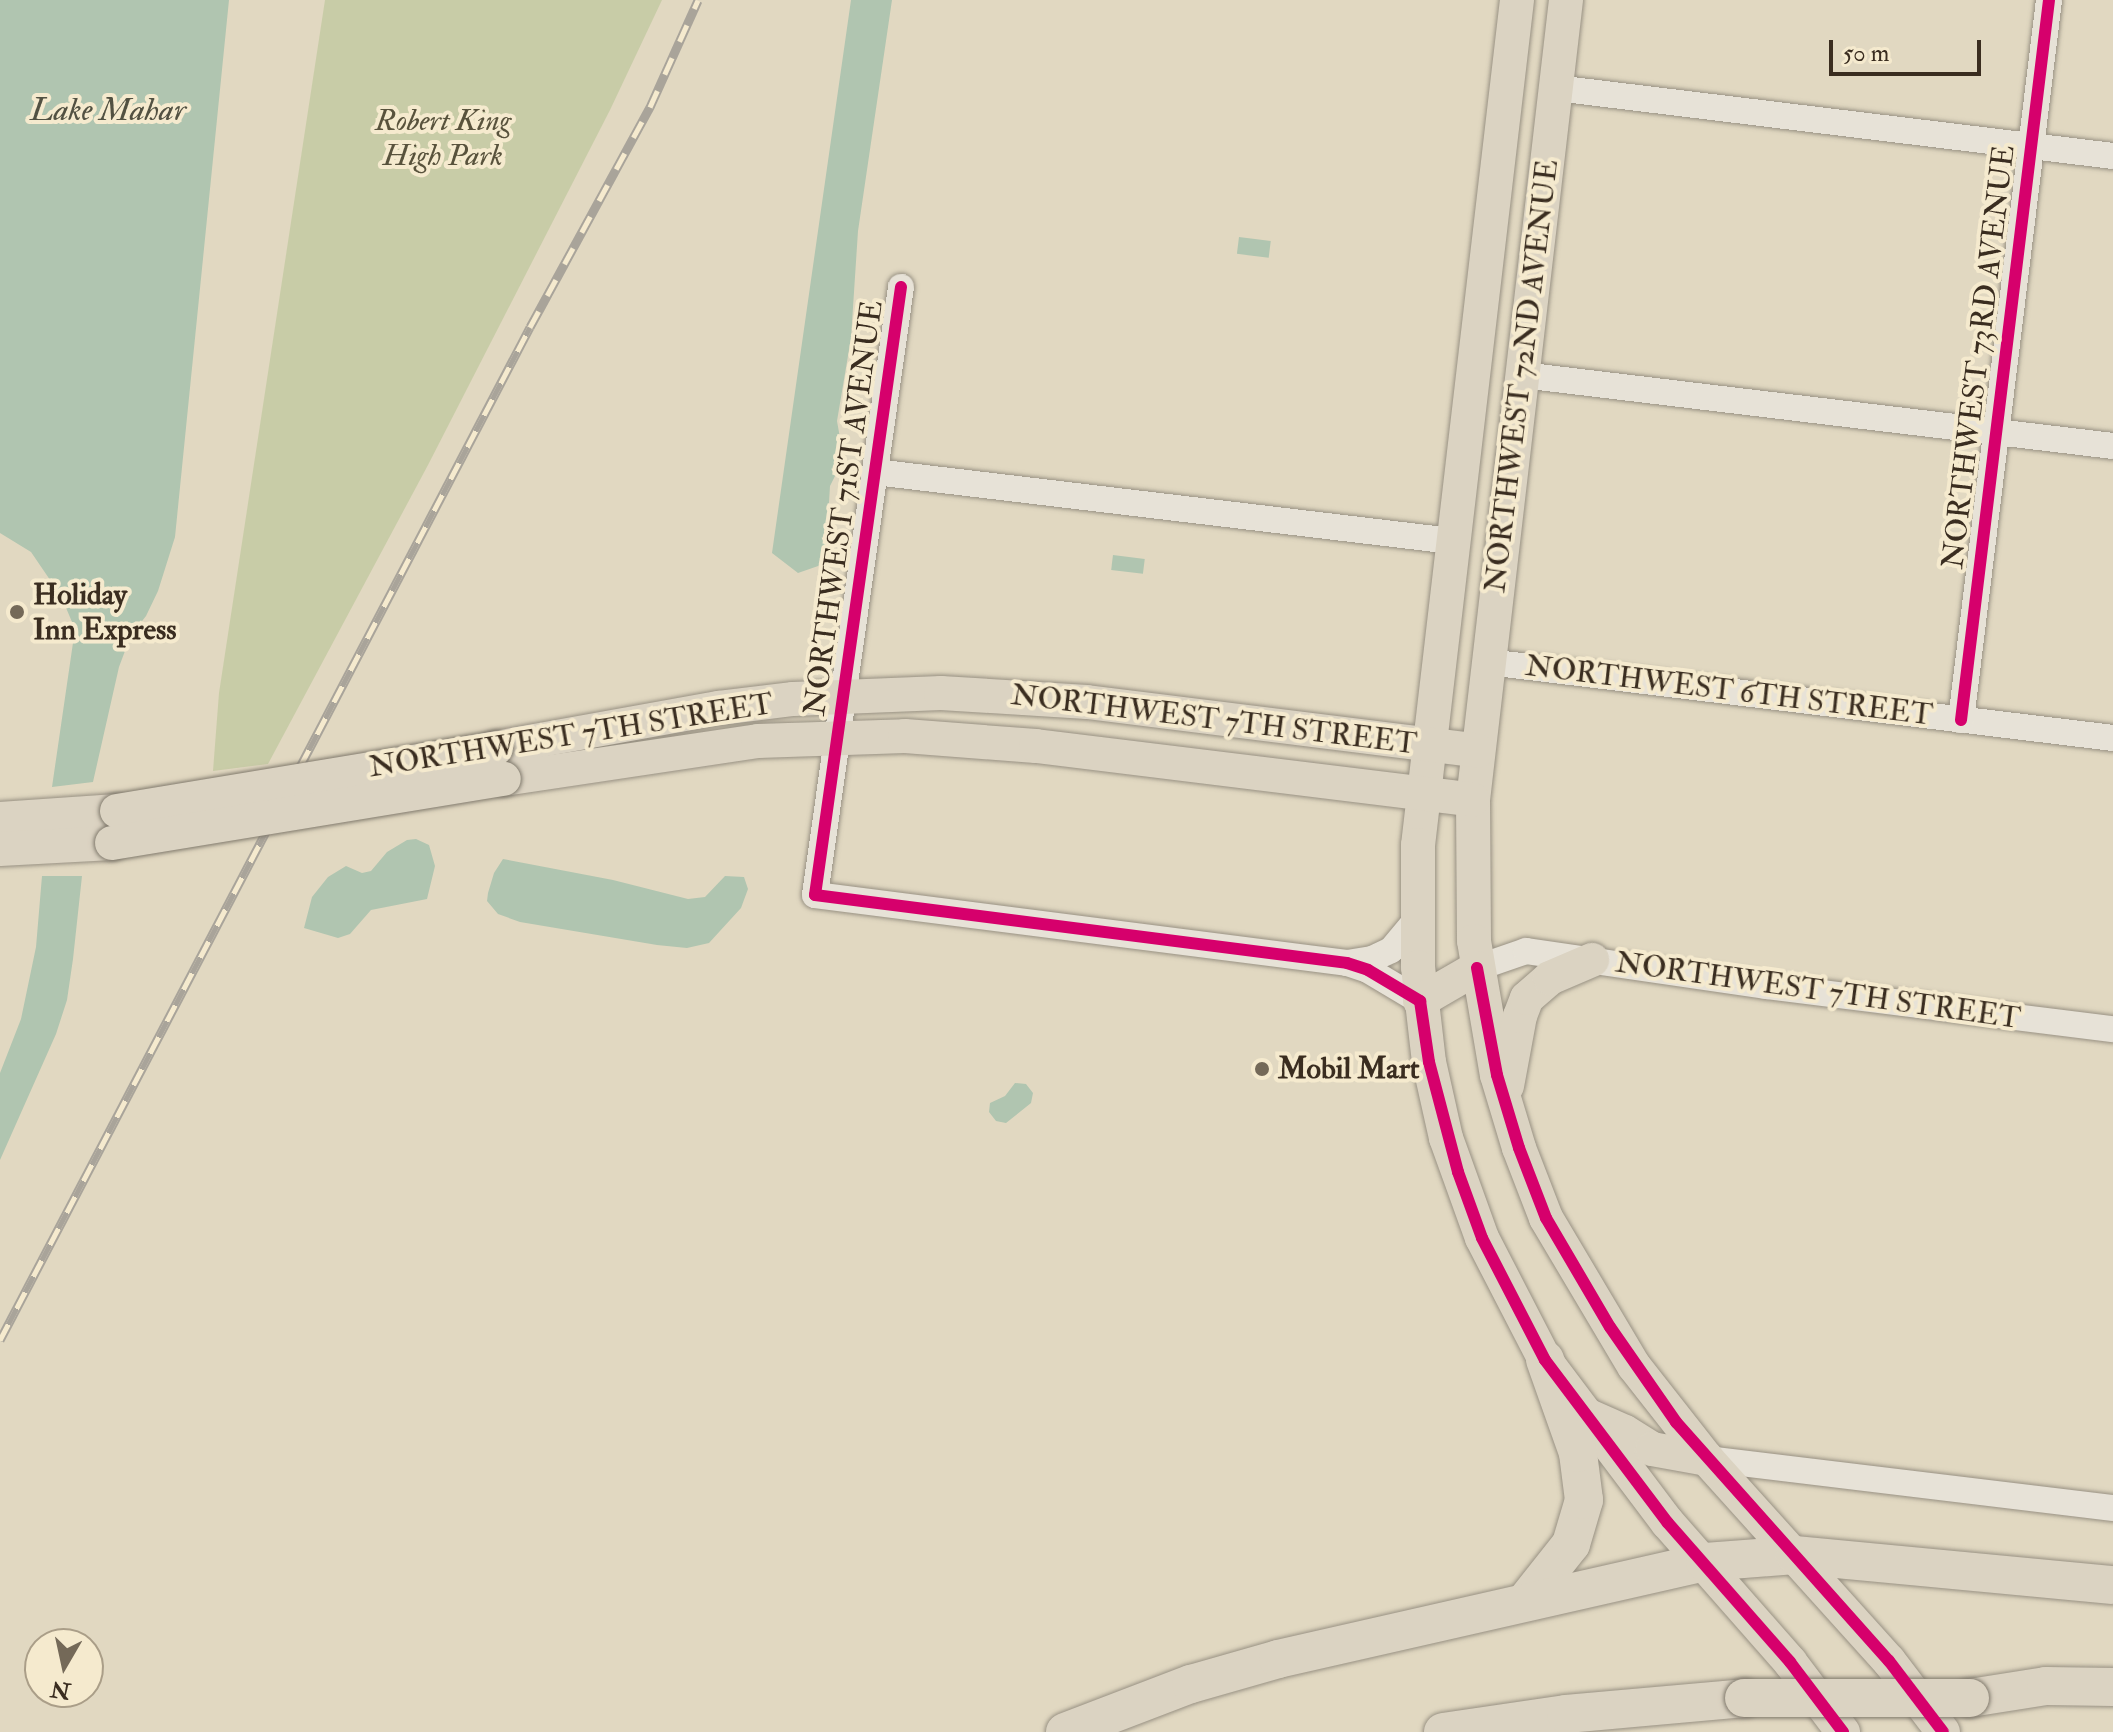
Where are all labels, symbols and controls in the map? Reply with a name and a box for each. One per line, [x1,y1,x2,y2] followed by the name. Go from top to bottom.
[1833,24,1985,74] scale bar
[1843,38,1889,69] text: 50 m
[30,91,186,129] water label: Lake Mahar
[375,103,511,174] park label: Robert King High Park
[1935,143,2023,571] street label: NORTHWEST 73RD AVENUE
[1478,157,1566,595] street label: NORTHWEST 72ND AVENUE
[797,298,891,718] street label: NORTHWEST 71ST AVENUE
[33,577,177,648] place label: Holiday Inn Express
[8,603,26,621] marker: Holiday Inn Express
[1523,648,1935,734] street label: NORTHWEST 6TH STREET
[1009,677,1419,763] street label: NORTHWEST 7TH STREET
[366,686,776,786] street label: NORTHWEST 7TH STREET
[1613,945,2023,1037] street label: NORTHWEST 7TH STREET
[1278,1051,1420,1087] place label: Mobil Mart
[1253,1060,1271,1078] marker: Mobil Mart
[24,1628,104,1708] north arrow
[49,1674,72,1705] text: N

